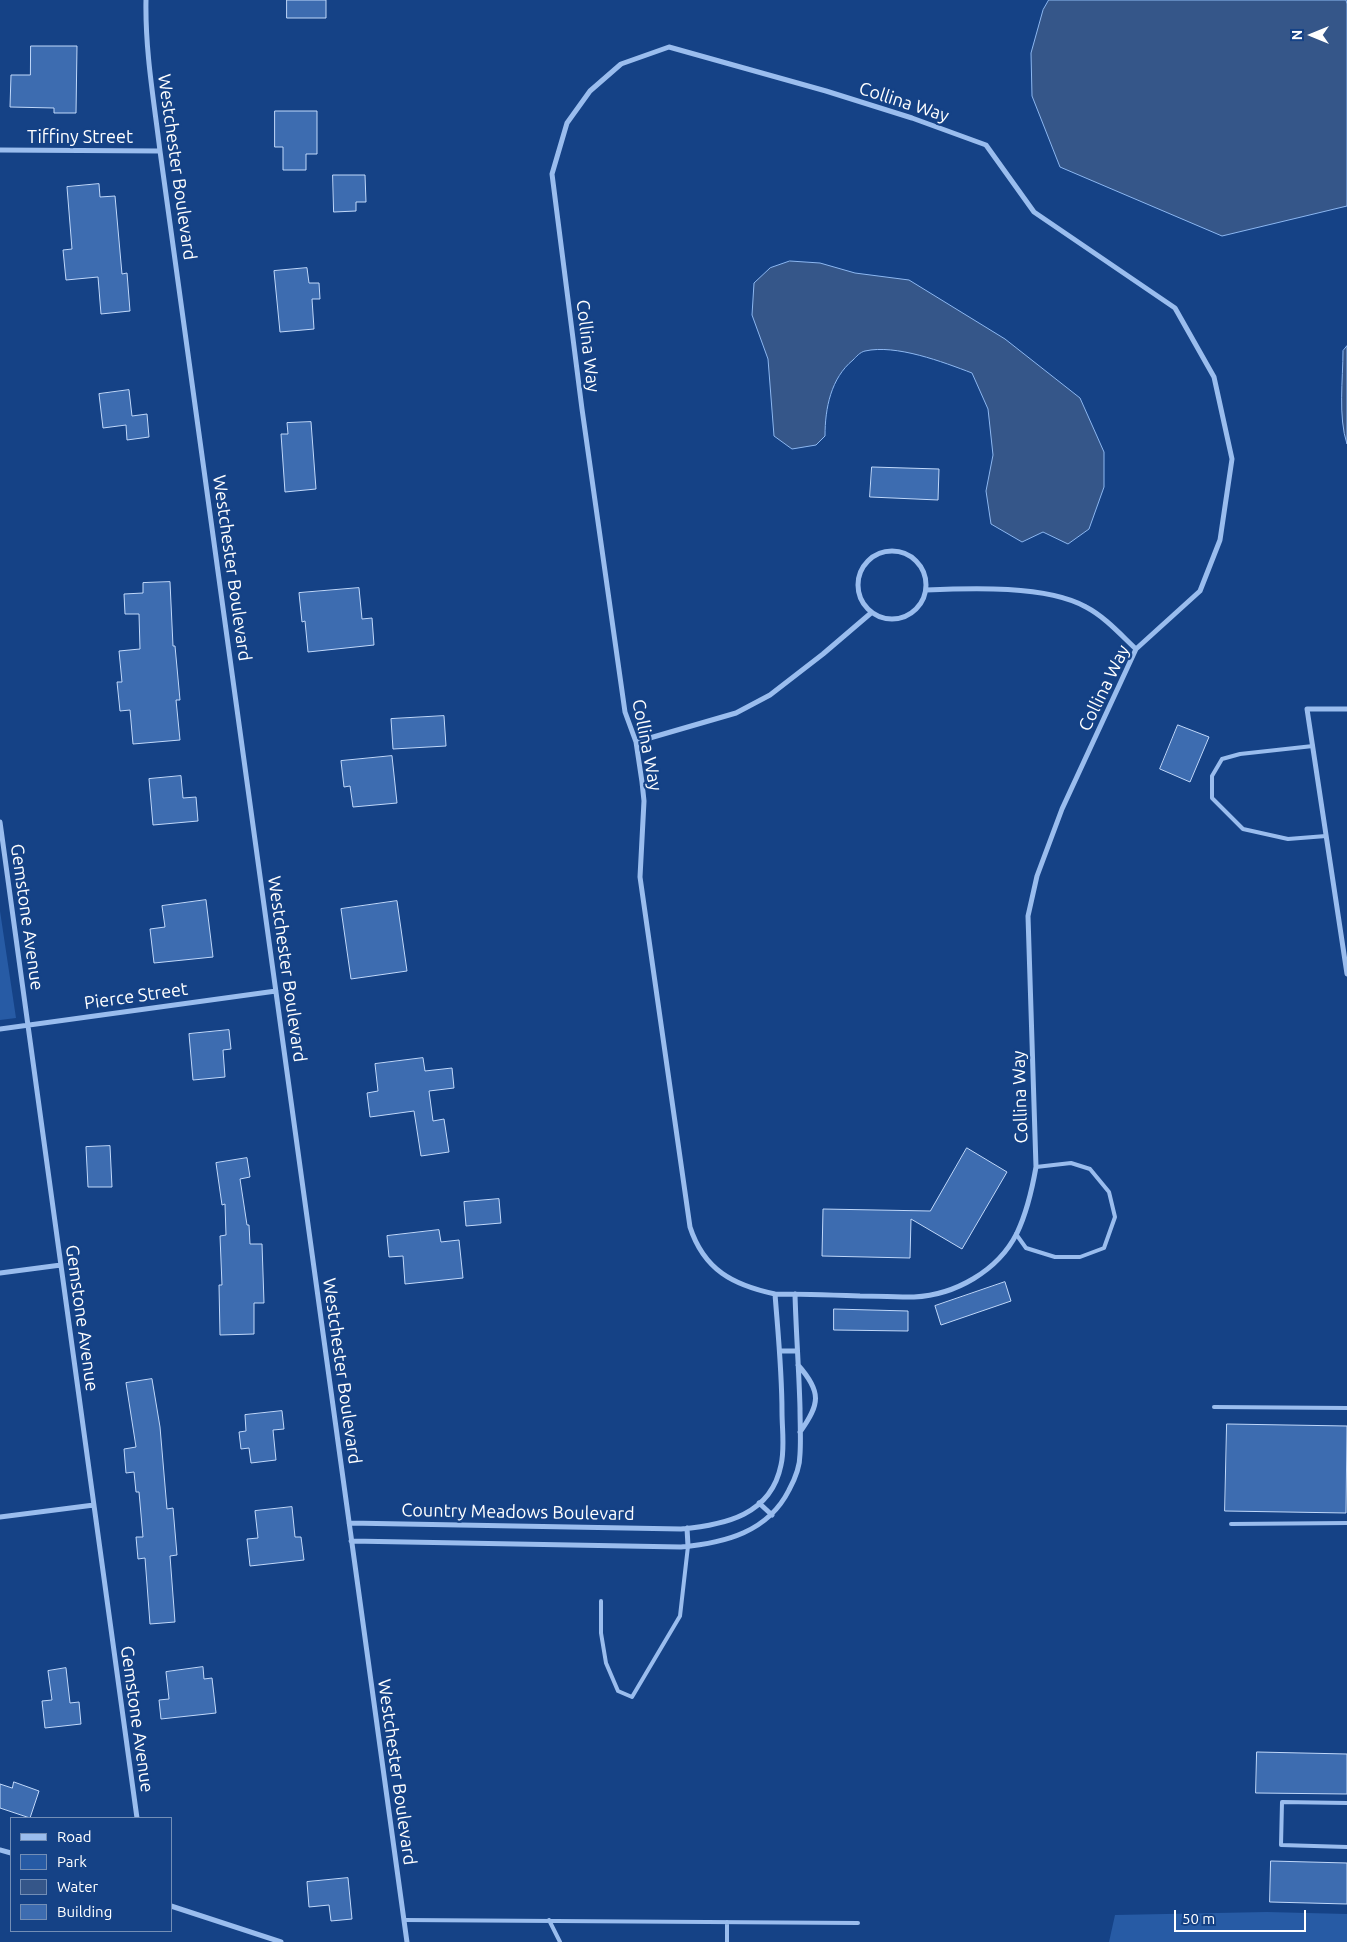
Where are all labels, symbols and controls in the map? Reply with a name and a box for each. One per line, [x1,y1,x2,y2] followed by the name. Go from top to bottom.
[1287,10,1337,60] north arrow
[1289,30,1305,40] text: N
[153,73,201,261] street label: Westchester Boulevard
[856,77,952,127] street label: Collina Way
[27,126,133,148] street label: Tiffiny Street
[572,298,604,394] street label: Collina Way
[208,474,256,662] street label: Westchester Boulevard
[1074,641,1134,735] street label: Collina Way
[628,697,666,793] street label: Collina Way
[6,842,48,992] street label: Gemstone Avenue
[263,875,311,1063] street label: Westchester Boulevard
[83,978,189,1014] street label: Pierce Street
[1008,1050,1032,1144] street label: Collina Way
[61,1243,103,1393] street label: Gemstone Avenue
[318,1277,366,1465] street label: Westchester Boulevard
[401,1499,635,1525] street label: Country Meadows Boulevard
[116,1644,158,1794] street label: Gemstone Avenue
[373,1678,421,1866] street label: Westchester Boulevard
[10,1817,172,1932] legend
[57,1828,92,1845] text: Road
[57,1853,87,1870] text: Park
[57,1878,98,1895] text: Water
[1177,1900,1310,1932] scale bar
[57,1903,112,1920] text: Building
[1182,1910,1215,1927] text: 50 m

